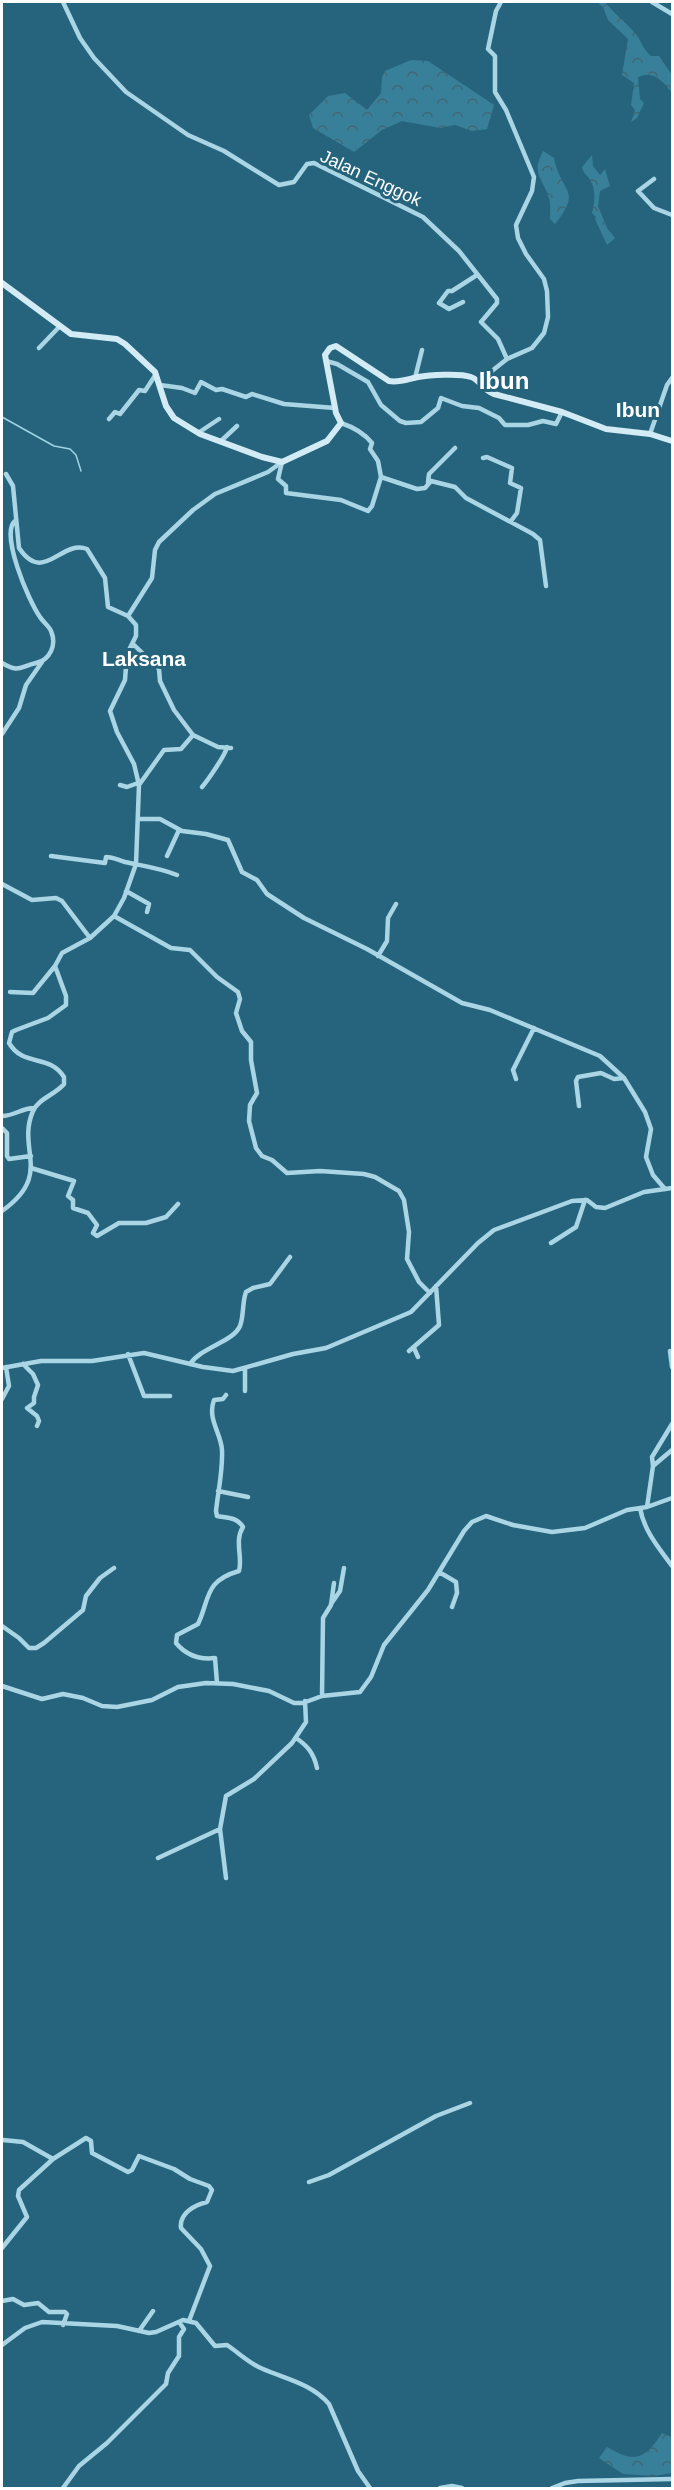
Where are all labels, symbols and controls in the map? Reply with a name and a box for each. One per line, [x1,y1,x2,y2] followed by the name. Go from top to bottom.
[317,146,426,211] street label: Jalan Enggok
[479,367,529,394] district label: Ibun
[616,398,660,421] district label: Ibun
[102,647,186,670] district label: Laksana

